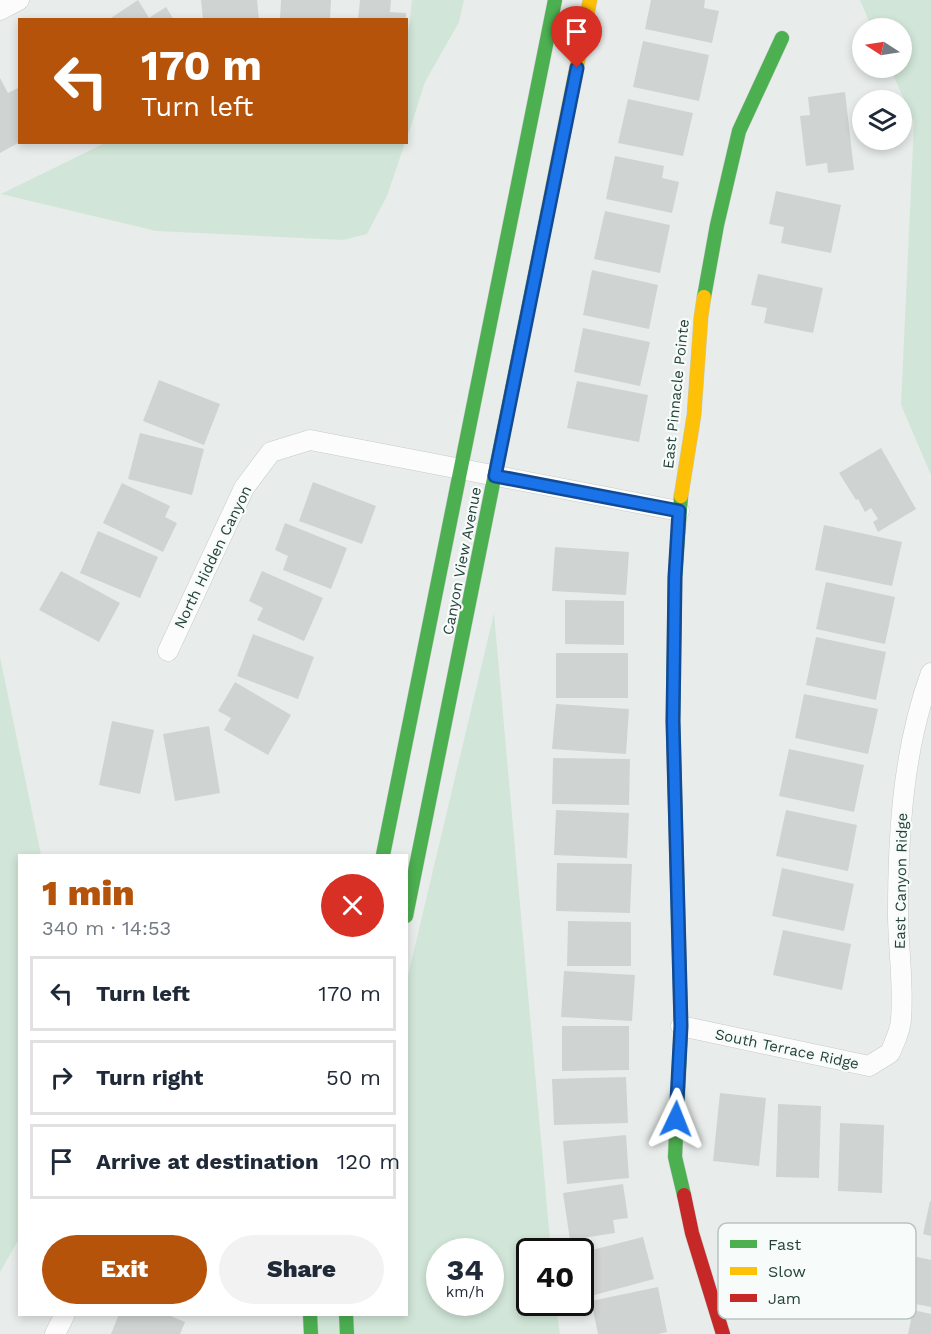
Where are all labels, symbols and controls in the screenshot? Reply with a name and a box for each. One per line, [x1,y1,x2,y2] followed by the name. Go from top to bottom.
[551,6,602,68] pin
[560,15,593,48] icon: arrive
[852,18,912,78] north arrow
[852,18,912,150] map controls
[141,41,262,90] text: 170 m
[42,42,120,120] icon: left
[852,90,912,150] button: layers
[141,91,253,123] text: Turn left
[659,318,693,470] street label: East Pinnacle Pointe
[170,482,256,632] street label: North Hidden Canyon
[439,485,485,637] street label: Canyon View Avenue
[891,813,911,949] street label: East Canyon Ridge
[42,872,135,914] text: 1 min
[321,874,384,937] button: close
[42,916,171,940] text: 340 m · 14:53
[45,977,78,1010] icon: left
[96,981,190,1006] text: Turn left
[318,981,381,1006] text: 170 m
[713,1025,861,1073] street label: South Terrace Ridge
[45,1061,78,1094] icon: right
[96,1065,203,1090] text: Turn right
[326,1065,381,1090] text: 50 m
[644,1087,708,1151] position arrow
[45,1145,78,1178] icon: arrive
[96,1149,319,1174] text: Arrive at destination
[337,1149,400,1174] text: 120 m
[718,1223,916,1319] legend
[42,1235,207,1304] button: Exit
[219,1235,384,1304] button: Share
[768,1235,801,1254] text: Fast
[516,1238,594,1316] speed limit sign: 40
[446,1252,484,1287] text: 34
[768,1262,806,1281] text: Slow
[446,1283,484,1301] text: km/h
[768,1289,801,1308] text: Jam

